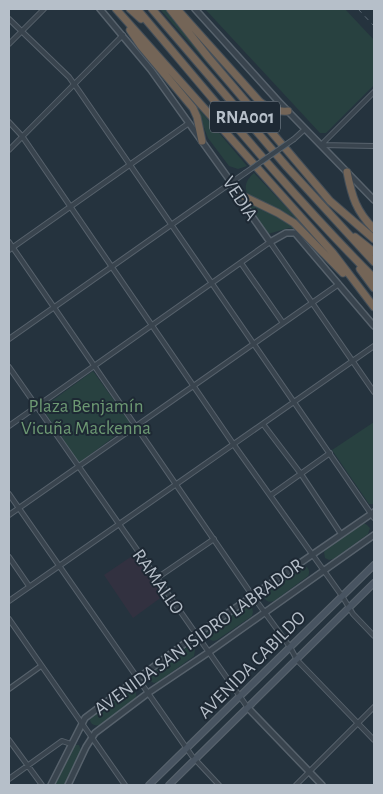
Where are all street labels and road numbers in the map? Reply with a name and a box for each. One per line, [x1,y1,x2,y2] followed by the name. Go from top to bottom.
[210,101,280,132] road number: RNA001
[219,173,261,224] street label: VEDIA
[129,546,187,618] street label: RAMALLO
[91,555,307,719] street label: AVENIDA SAN ISIDRO LABRADOR
[195,608,309,722] street label: AVENIDA CABILDO

